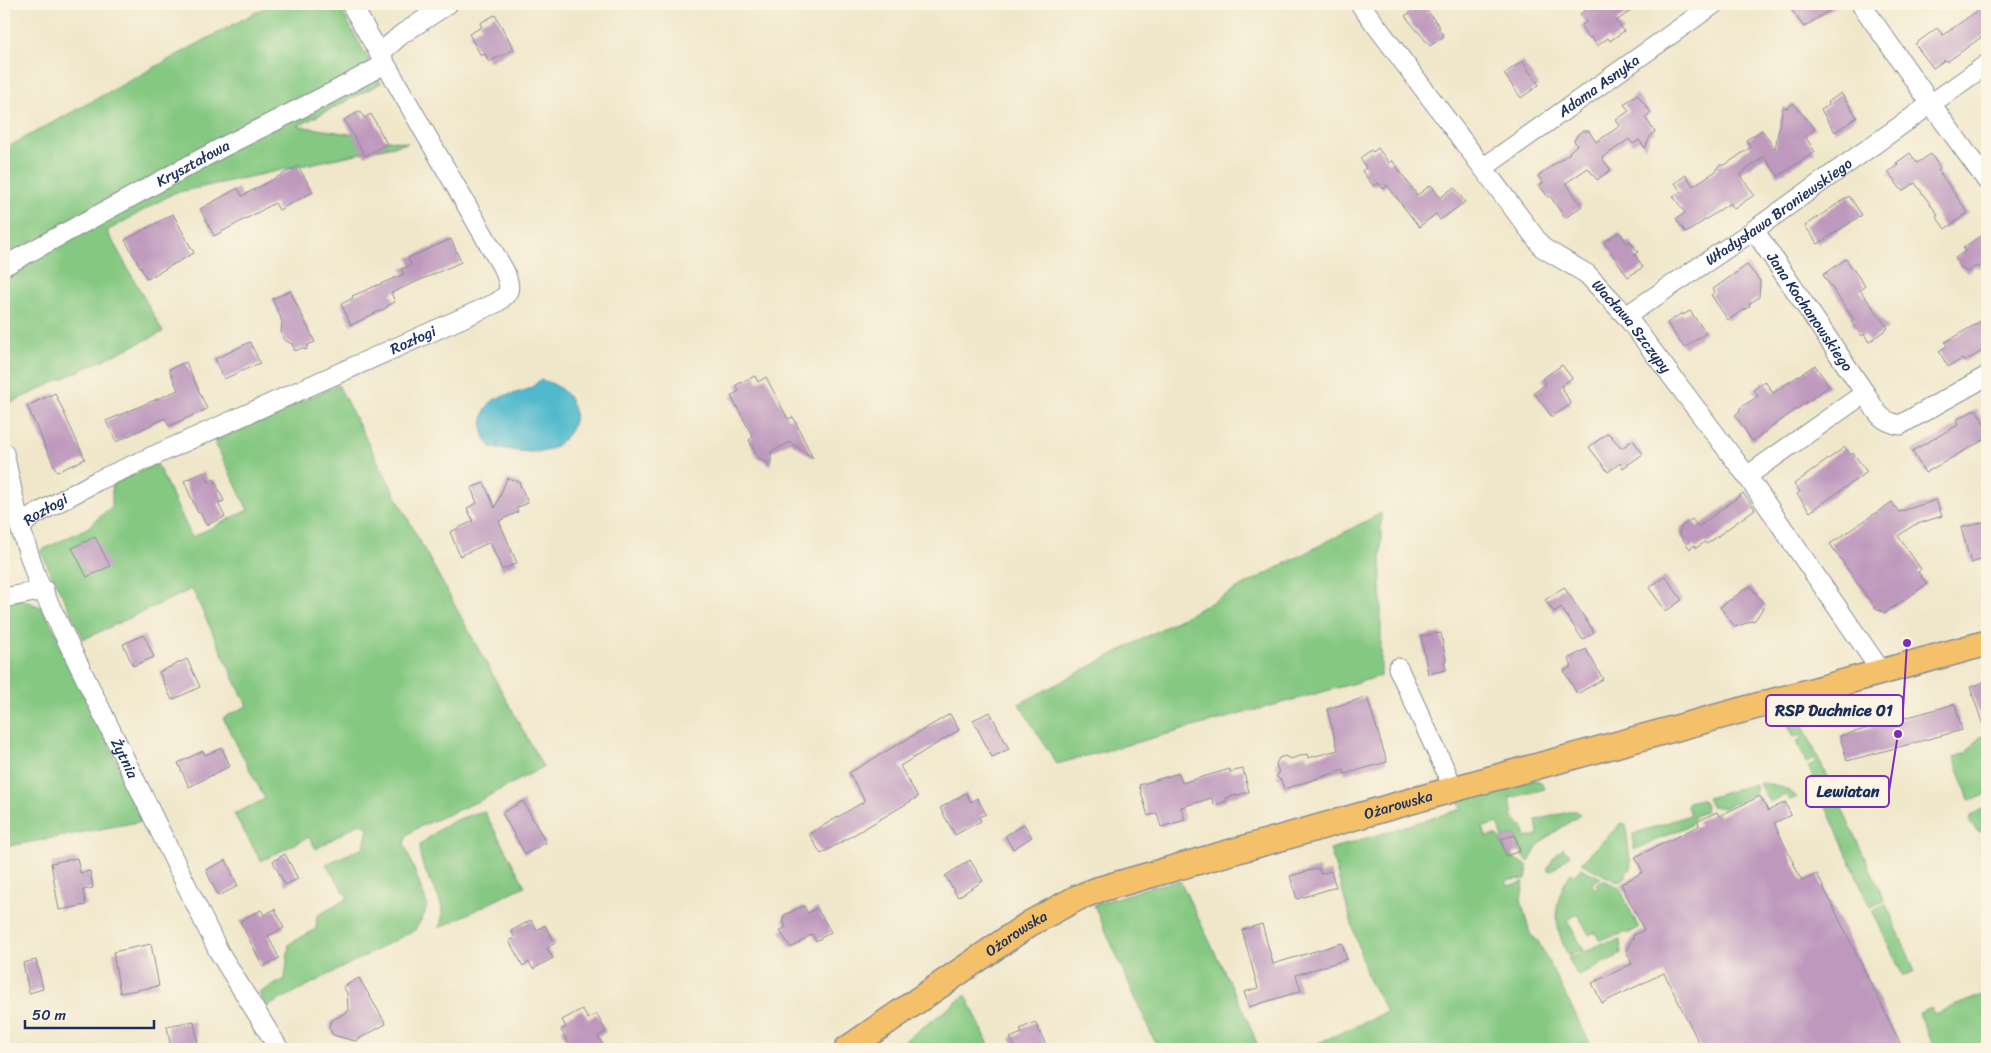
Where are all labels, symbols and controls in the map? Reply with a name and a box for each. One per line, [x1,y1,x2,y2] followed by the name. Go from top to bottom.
[1551,47,1646,125] street label: Adama Asnyka
[151,132,235,194] street label: Kryształowa
[1700,150,1858,272] street label: Władysława Broniewskiego
[1759,246,1860,377] street label: Jana Kochanowskiego
[1585,273,1678,379] street label: Wacława Szczypy
[386,318,441,362] street label: Rozłogi
[17,486,73,532] street label: Rozłogi
[1766,695,1903,726] callout: RSP Duchnice 01
[1774,696,1893,725] text: RSP Duchnice 01
[104,734,146,784] street label: Żytnia
[1806,776,1889,807] callout: Lewiatan
[1817,777,1880,806] text: Lewiatan
[1361,783,1436,827] street label: Ożarowska
[980,903,1053,964] street label: Ożarowska
[25,998,154,1030] scale bar
[32,1002,67,1028] text: 50 m

